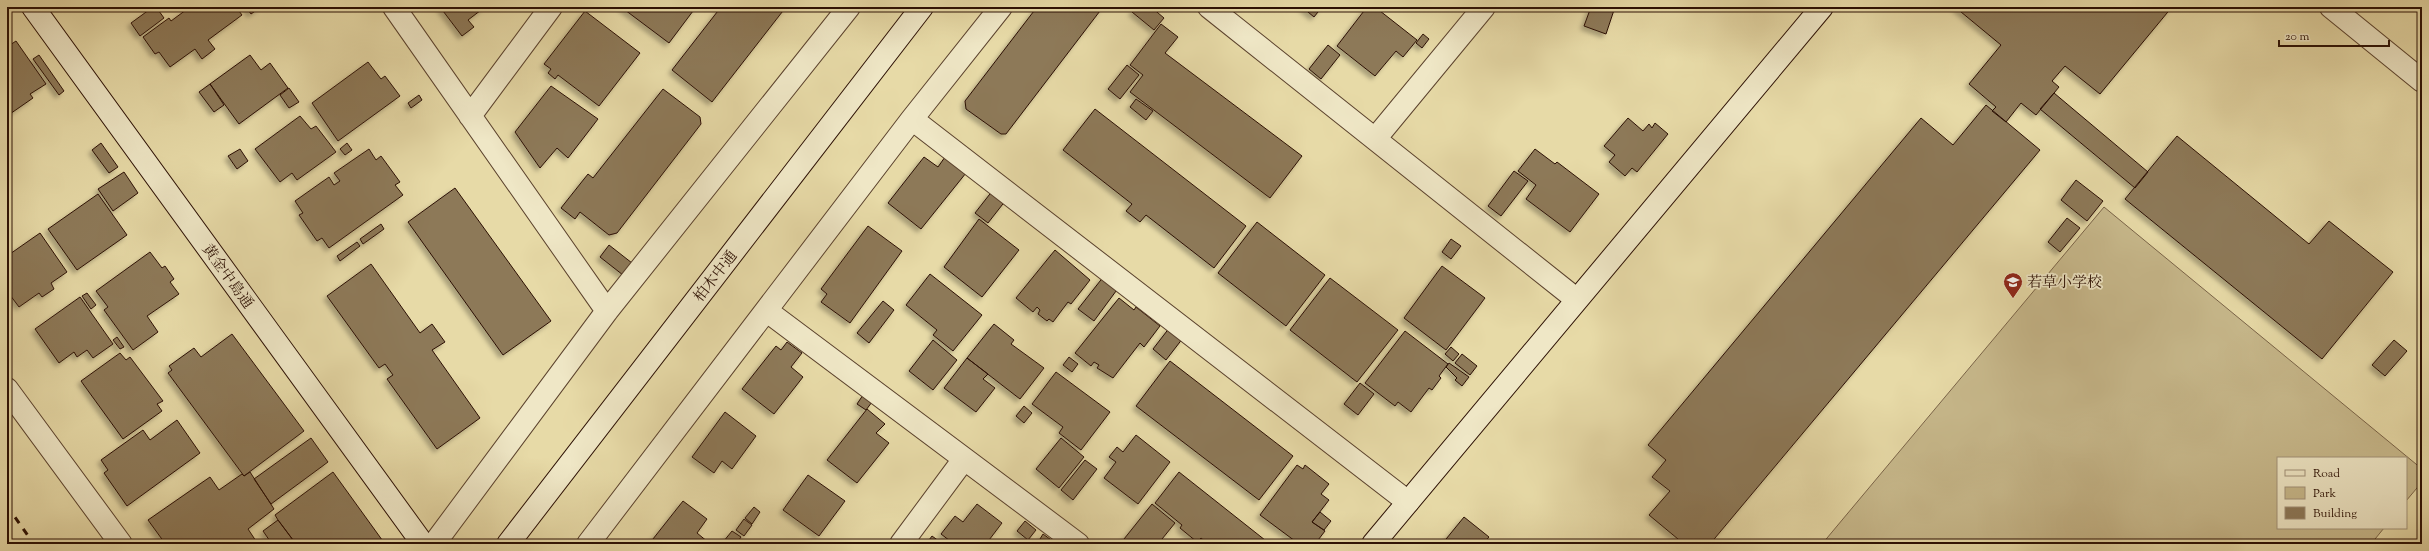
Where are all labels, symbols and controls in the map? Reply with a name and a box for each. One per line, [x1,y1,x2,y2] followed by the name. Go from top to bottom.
[2279,22,2389,48] scale bar
[2285,28,2310,46] text: 20 m
[196,240,257,313] street label: 黄金中島通
[689,247,743,307] street label: 柏木中通
[2002,271,2024,299] school or university icon: 若草小学校
[2027,273,2102,294] place label: 若草小学校
[2277,457,2407,529] legend
[2313,465,2340,483] text: Road
[2313,485,2336,503] text: Park
[2313,505,2357,523] text: Building

